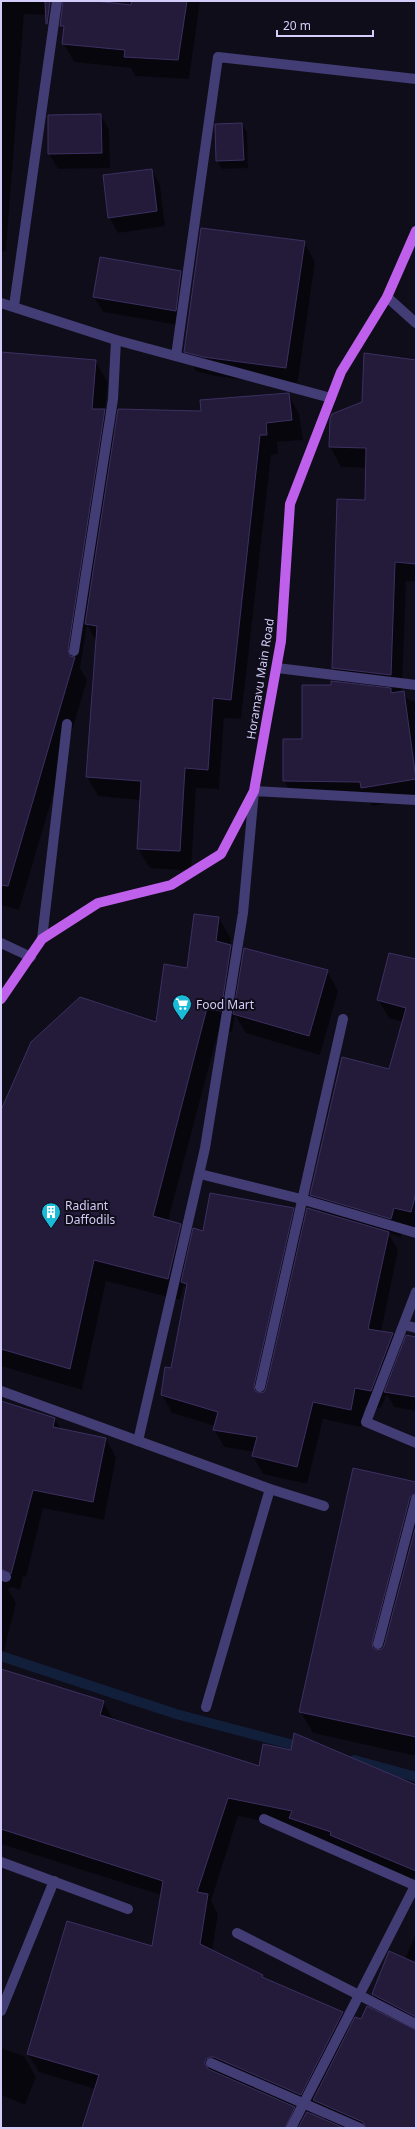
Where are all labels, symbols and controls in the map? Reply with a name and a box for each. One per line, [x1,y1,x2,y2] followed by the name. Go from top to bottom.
[277,12,373,38] scale bar
[283,17,311,34] text: 20 m
[242,617,278,741] street label: Horamavu Main Road
[171,993,193,1021] supermarket icon: Food Mart
[196,996,255,1013] place label: Food Mart
[65,1197,116,1228] place label: Radiant Daffodils
[40,1201,62,1229] building icon: Radiant Daffodils

